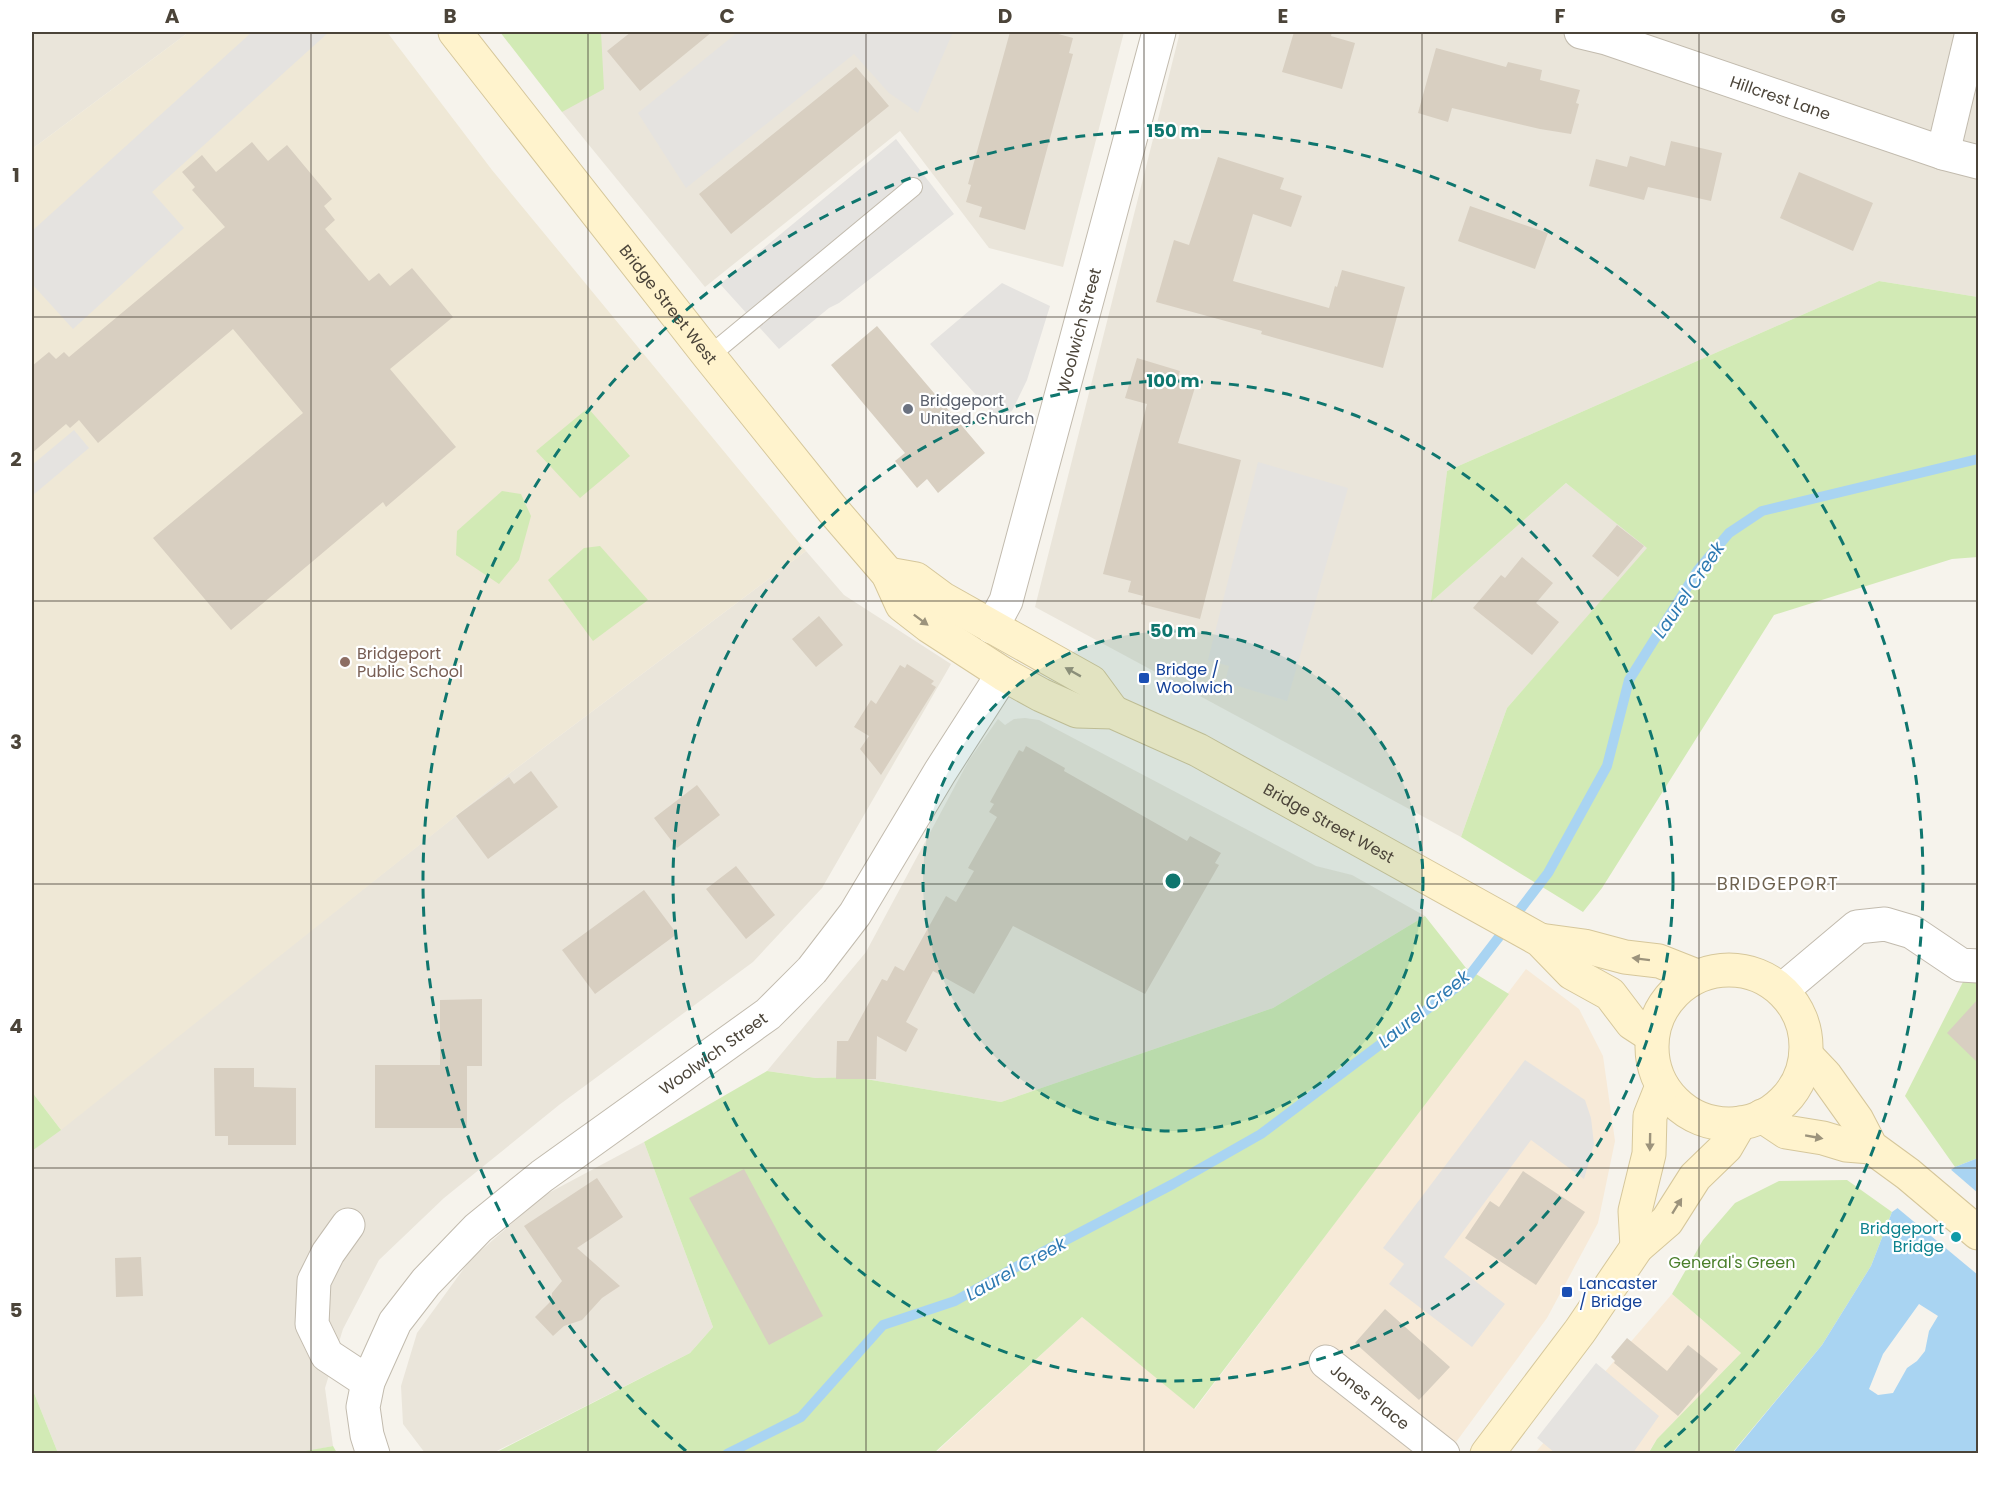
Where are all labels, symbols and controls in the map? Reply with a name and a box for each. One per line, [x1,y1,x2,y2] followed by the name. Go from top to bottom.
[165,2,180,30] text: A
[443,2,457,30] text: B
[719,2,735,30] text: C
[998,2,1012,30] text: D
[1278,2,1288,30] text: E
[1555,2,1566,30] text: F
[1830,2,1846,30] text: G
[1727,70,1834,126] street label: Hillcrest Lane
[1146,118,1200,143] text: 150 m
[12,161,20,189] text: 1
[614,240,722,370] street label: Bridge Street West
[1052,265,1107,395] street label: Woolwich Street
[1146,368,1200,393] text: 100 m
[920,389,1035,430] place label: Bridgeport United Church
[901,402,915,416] marker: Bridgeport United Church
[10,445,22,473] text: 2
[1647,536,1730,643] water label: Laurel Creek
[913,614,929,626] one-way arrow
[1150,618,1196,643] text: 50 m
[357,642,463,683] place label: Bridgeport Public School
[338,655,352,669] marker: Bridgeport Public School
[1156,658,1233,699] place label: Bridge / Woolwich
[1064,667,1081,677] one-way arrow
[1137,671,1151,685] marker: Bridge / Woolwich
[10,728,22,756] text: 3
[1259,778,1398,869] street label: Bridge Street West
[1163,871,1183,891] centre of rings
[1717,871,1839,896] district label: BRIDGEPORT
[1631,954,1650,963] one-way arrow
[1373,963,1475,1053] water label: Laurel Creek
[655,1007,772,1100] street label: Woolwich Street
[9,1012,23,1040] text: 4
[1645,1133,1654,1152] one-way arrow
[1805,1133,1824,1142] one-way arrow
[1671,1198,1682,1214] one-way arrow
[1860,1217,1944,1258] place label: Bridgeport Bridge
[961,1230,1071,1306] water label: Laurel Creek
[1949,1230,1963,1244] marker: Bridgeport Bridge
[1669,1251,1795,1274] park label: General's Green
[1579,1272,1658,1313] place label: Lancaster / Bridge
[1560,1285,1574,1299] marker: Lancaster / Bridge
[10,1296,23,1324] text: 5
[1325,1359,1414,1436] street label: Jones Place

